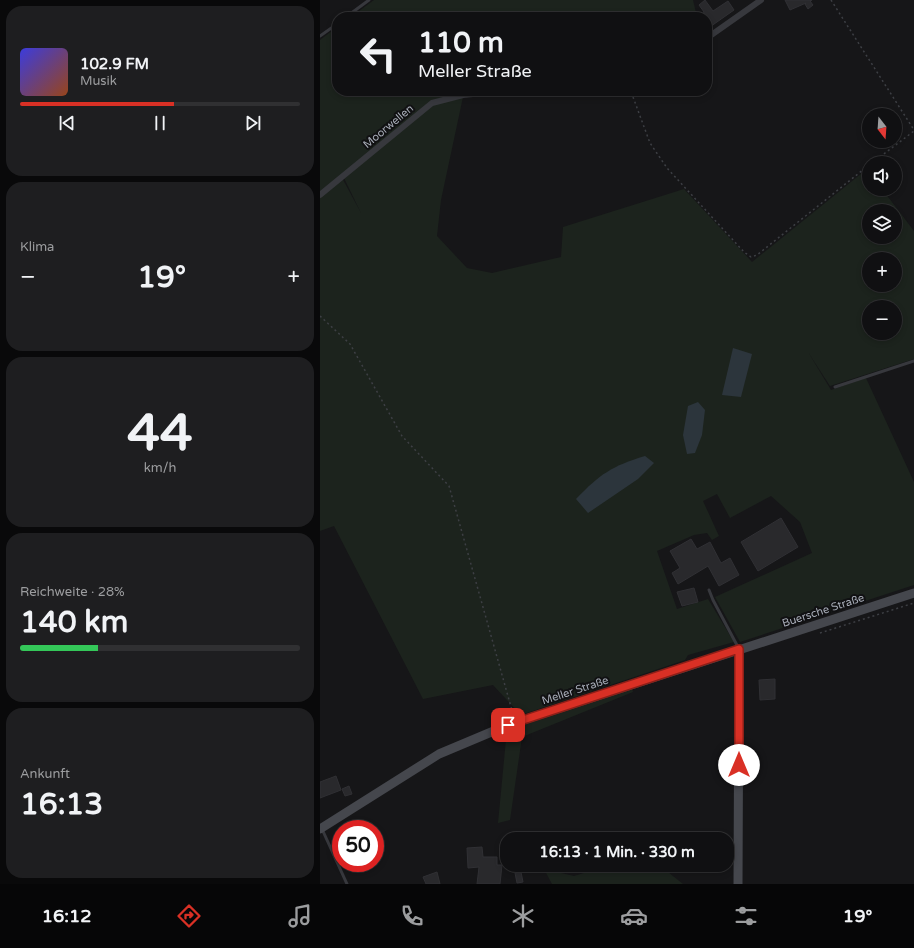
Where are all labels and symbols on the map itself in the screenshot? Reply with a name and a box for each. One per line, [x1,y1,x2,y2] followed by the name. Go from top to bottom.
[361,102,416,151] street label: Moorwellen
[862,108,902,148] north arrow
[780,591,866,630] street label: Buersche Straße
[540,674,610,707] street label: Meller Straße
[491,708,525,742] pin
[718,744,760,786] position arrow
[332,820,384,872] speed limit sign: 50

